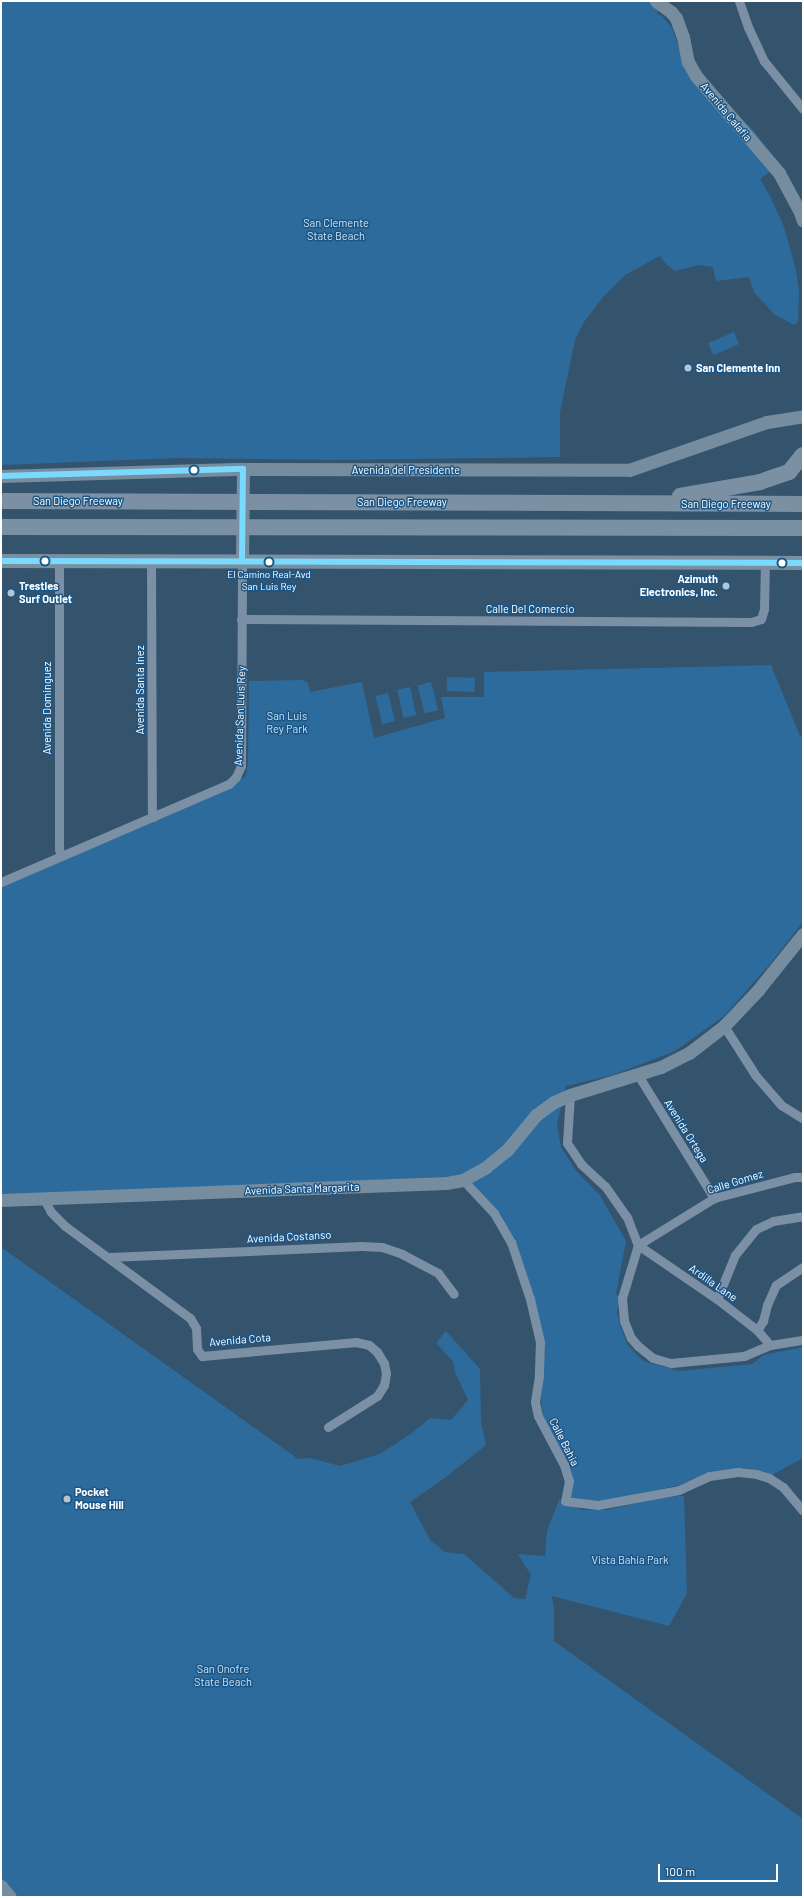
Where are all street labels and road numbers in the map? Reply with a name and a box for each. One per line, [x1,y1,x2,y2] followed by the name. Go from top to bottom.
[698,80,754,144] street label: Avenida Calafia
[352,463,460,477] street label: Avenida del Presidente
[33,494,123,508] street label: San Diego Freeway
[357,495,447,509] street label: San Diego Freeway
[681,497,771,511] street label: San Diego Freeway
[486,602,574,616] street label: Calle Del Comercio
[133,645,147,735] street label: Avenida Santa Inez
[40,662,54,754] street label: Avenida Dominguez
[232,666,248,766] street label: Avenida San Luis Rey
[661,1097,711,1165] street label: Avenida Ortega
[705,1167,765,1197] street label: Calle Gomez
[244,1180,360,1198] street label: Avenida Santa Margarita
[246,1228,332,1246] street label: Avenida Costanso
[686,1262,740,1304] street label: Ardilla Lane
[209,1331,271,1349] street label: Avenida Cota
[546,1416,582,1468] street label: Calle Bahia

